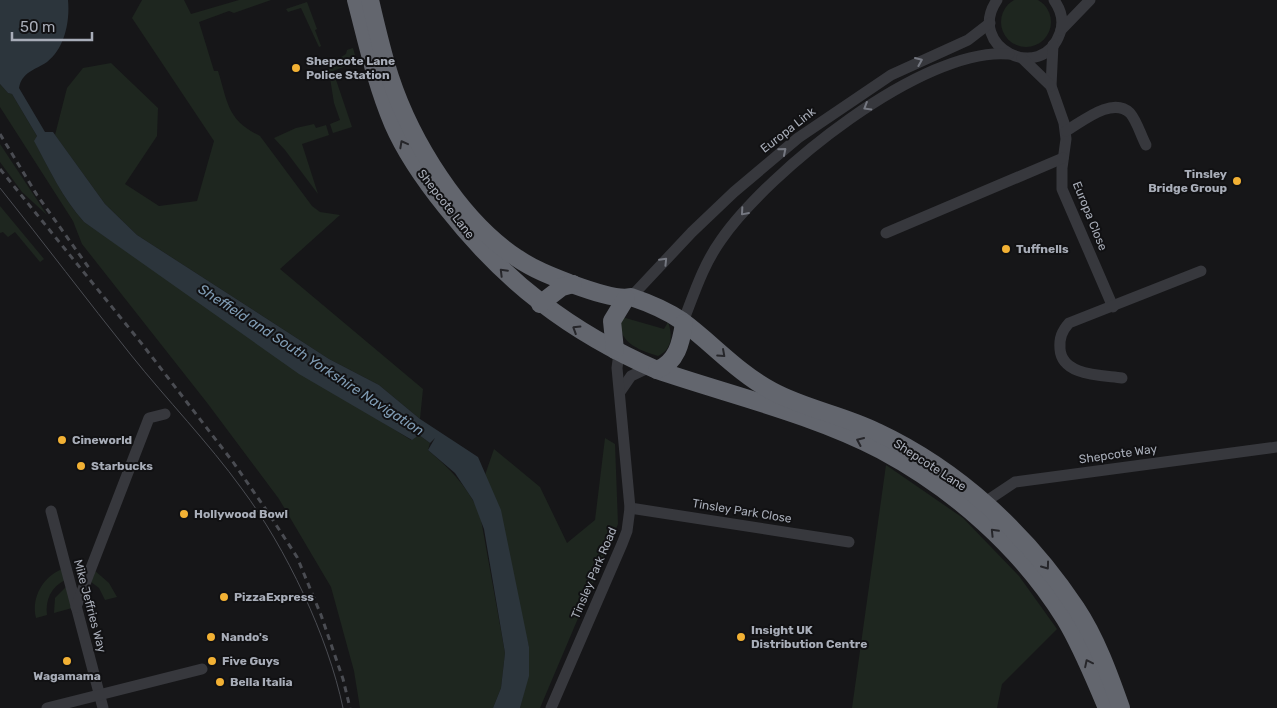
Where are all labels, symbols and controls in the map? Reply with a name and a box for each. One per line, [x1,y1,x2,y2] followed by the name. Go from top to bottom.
[12,10,92,42] scale bar
[20,18,55,36] text: 50 m
[306,54,395,82] place label: Shepcote Lane Police Station
[914,57,922,67] one-way arrow
[290,62,302,74] marker: Shepcote Lane Police Station
[864,100,873,110] one-way arrow
[758,104,819,156] street label: Europa Link
[400,140,410,149] one-way arrow
[778,147,787,156] one-way arrow
[415,167,477,242] street label: Shepcote Lane
[1148,167,1227,195] place label: Tinsley Bridge Group
[1231,175,1243,187] marker: Tinsley Bridge Group
[1070,179,1110,253] street label: Europa Close
[741,206,750,215] one-way arrow
[1016,242,1069,256] place label: Tuffnells
[1000,243,1012,255] marker: Tuffnells
[658,257,667,266] one-way arrow
[500,268,509,277] one-way arrow
[195,281,427,439] water label: Sheffield and South Yorkshire Navigation
[573,326,582,335] one-way arrow
[716,348,725,357] one-way arrow
[72,433,132,447] place label: Cineworld
[56,434,68,446] marker: Cineworld
[856,436,865,447] one-way arrow
[891,436,969,494] street label: Shepcote Lane
[1078,442,1158,466] street label: Shepcote Way
[91,459,153,473] place label: Starbucks
[75,460,87,472] marker: Starbucks
[691,496,793,526] street label: Tinsley Park Close
[194,507,288,521] place label: Hollywood Bowl
[178,508,190,520] marker: Hollywood Bowl
[568,525,620,621] street label: Tinsley Park Road
[991,529,1000,538] one-way arrow
[71,558,109,655] street label: Mike Jeffries Way
[1040,560,1049,570] one-way arrow
[234,590,314,604] place label: PizzaExpress
[218,591,230,603] marker: PizzaExpress
[751,623,867,651] place label: Insight UK Distribution Centre
[221,630,269,644] place label: Nando's
[205,631,217,643] marker: Nando's
[735,631,747,643] marker: Insight UK Distribution Centre
[222,654,280,668] place label: Five Guys
[61,655,73,667] marker: Wagamama
[206,655,218,667] marker: Five Guys
[1084,659,1094,668] one-way arrow
[33,669,101,683] place label: Wagamama
[230,675,293,689] place label: Bella Italia
[214,676,226,688] marker: Bella Italia

